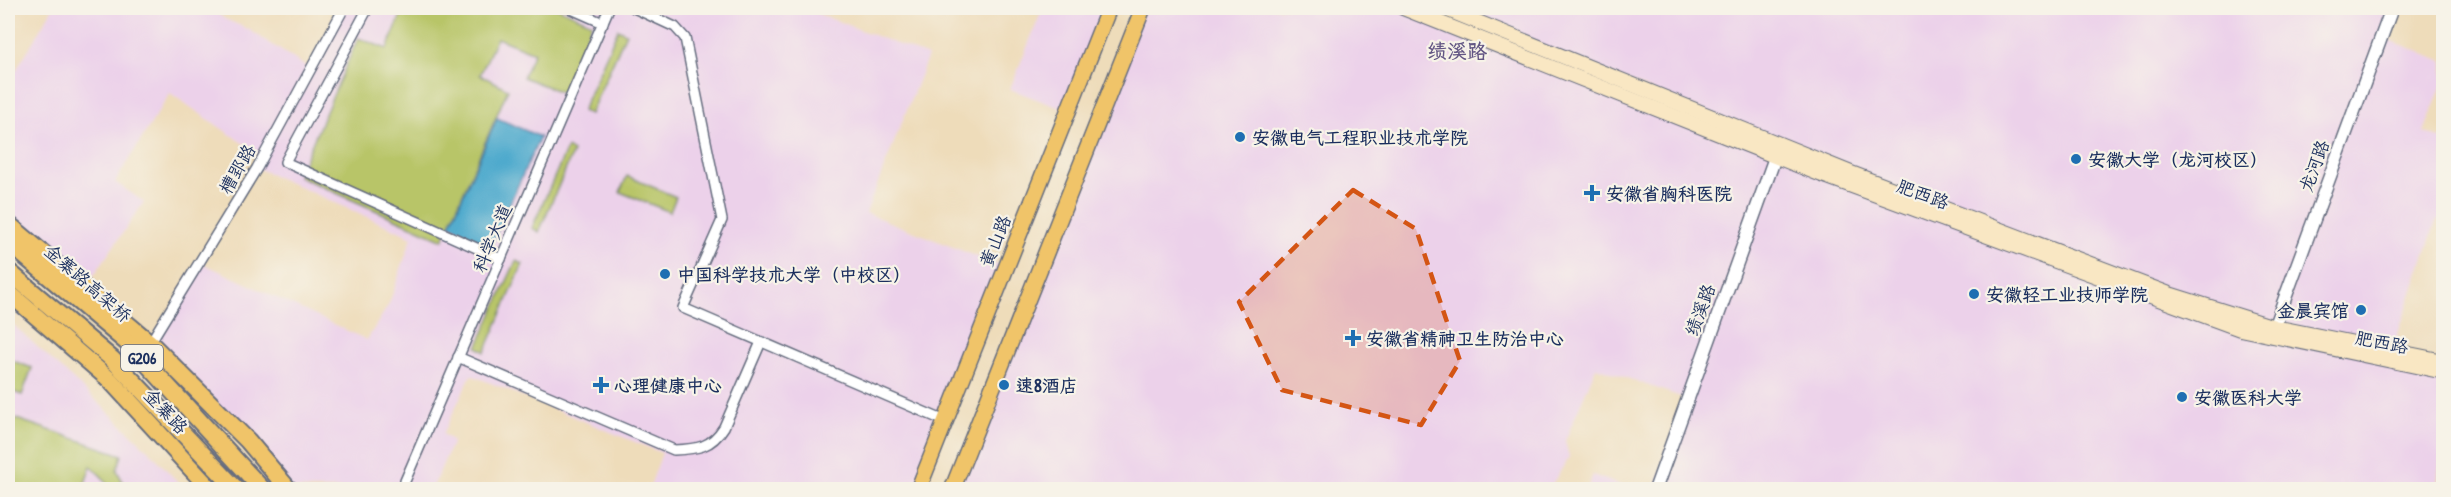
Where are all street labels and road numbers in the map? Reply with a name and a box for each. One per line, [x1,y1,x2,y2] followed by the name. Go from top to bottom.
[2293,136,2335,196] street label: 龙河路
[213,139,261,199] street label: 槽郢路
[1893,173,1953,215] street label: 肥西路
[466,200,518,276] street label: 科学大道
[973,211,1017,271] street label: 黄山路
[39,238,137,328] street label: 金寨路高架桥
[1679,280,1721,340] street label: 绩溪路
[2353,325,2411,359] street label: 肥西路
[121,345,163,371] road number: G206
[138,383,194,439] street label: 金寨路

